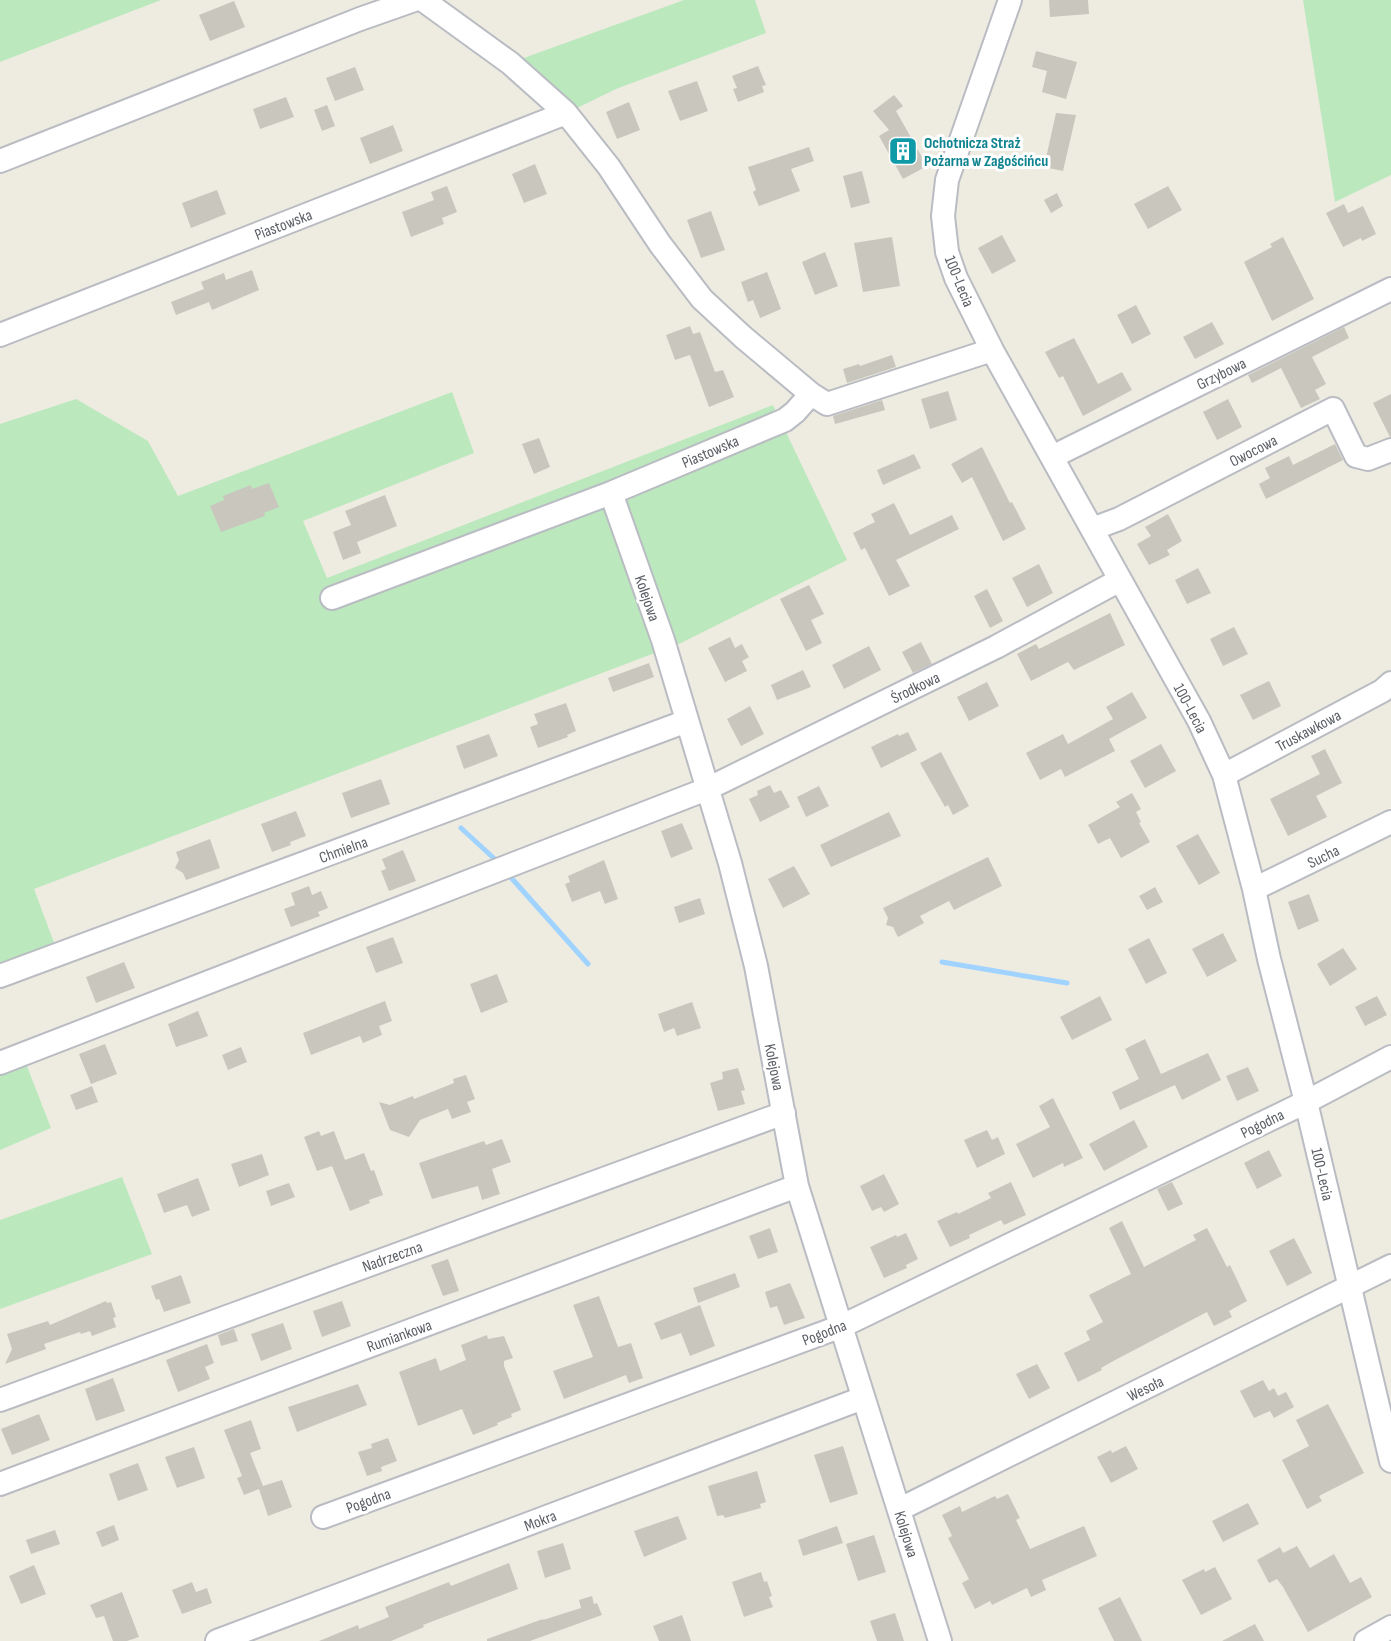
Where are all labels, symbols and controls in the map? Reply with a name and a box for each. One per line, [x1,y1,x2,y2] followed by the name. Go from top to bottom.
[924,134,1048,171] place label: Ochotnicza Straż Pożarna w Zagościńcu
[887,135,919,167] building icon: Ochotnicza Straż Pożarna w Zagościńcu
[252,206,315,245] street label: Piastowska
[940,253,977,310] street label: 100-Lecia
[1194,354,1250,394] street label: Grzybowa
[1227,431,1281,471] street label: Owocowa
[679,432,742,473] street label: Piastowska
[630,573,663,624] street label: Kolejowa
[888,668,943,708] street label: Środkowa
[1169,681,1211,737] street label: 100-Lecia
[1273,706,1344,756] street label: Truskawkowa
[317,833,370,868] street label: Chmielna
[1305,842,1343,873] street label: Sucha
[760,1042,787,1092] street label: Kolejowa
[1238,1106,1287,1143] street label: Pogodna
[1306,1146,1337,1203] street label: 100-Lecia
[360,1238,425,1277] street label: Nadrzeczna
[364,1316,435,1357] street label: Rumiankowa
[800,1316,849,1351] street label: Pogodna
[1124,1372,1167,1406] street label: Wesoła
[344,1485,393,1518] street label: Pogodna
[522,1507,559,1536] street label: Mokra
[890,1509,922,1560] street label: Kolejowa

